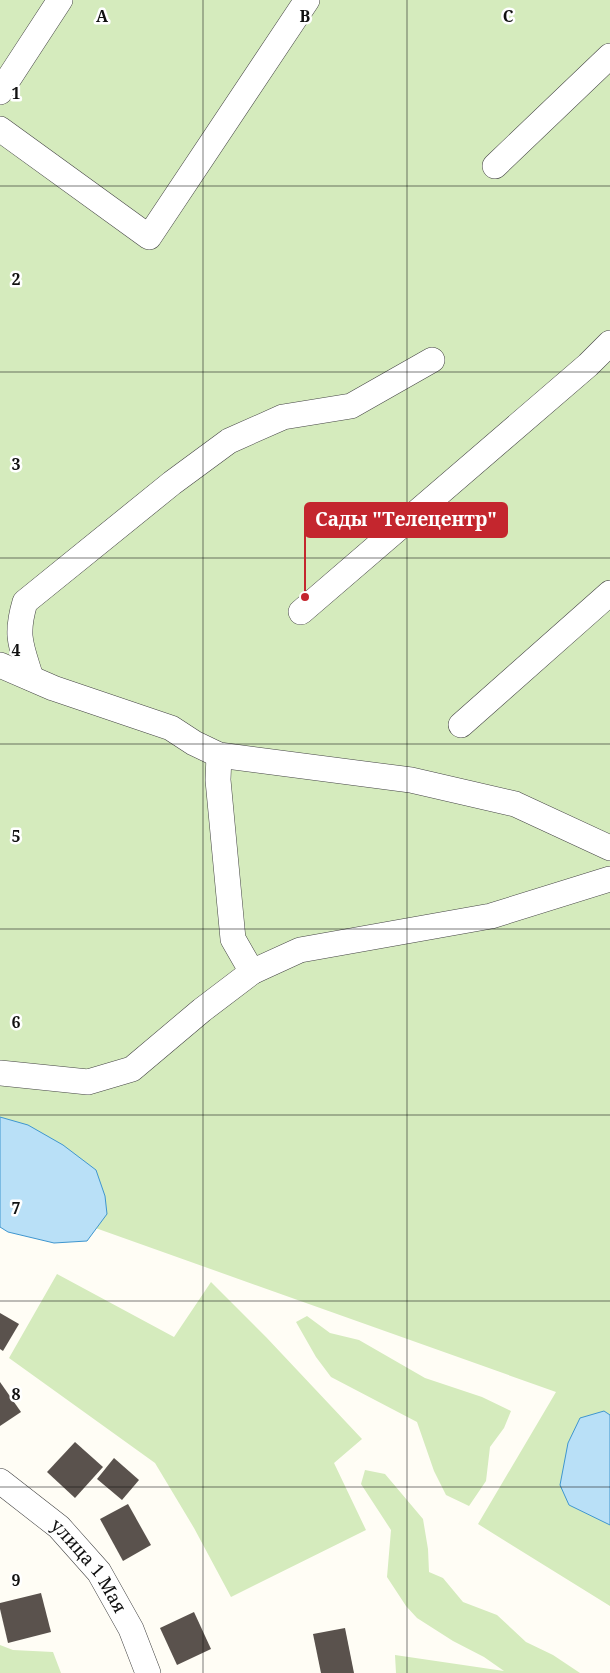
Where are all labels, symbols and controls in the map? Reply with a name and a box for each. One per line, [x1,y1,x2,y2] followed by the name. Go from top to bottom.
[96,5,109,27] text: A
[300,5,311,27] text: B
[503,5,514,27] text: C
[11,82,21,104] text: 1
[11,268,21,290] text: 2
[11,453,21,475] text: 3
[305,503,507,537] callout: Сады "Телецентр"
[315,506,497,532] text: Сады "Телецентр"
[11,639,21,661] text: 4
[11,825,21,847] text: 5
[11,1011,21,1033] text: 6
[11,1197,21,1219] text: 7
[11,1383,21,1405] text: 8
[47,1512,133,1617] street label: улица 1 Мая
[11,1569,21,1591] text: 9

